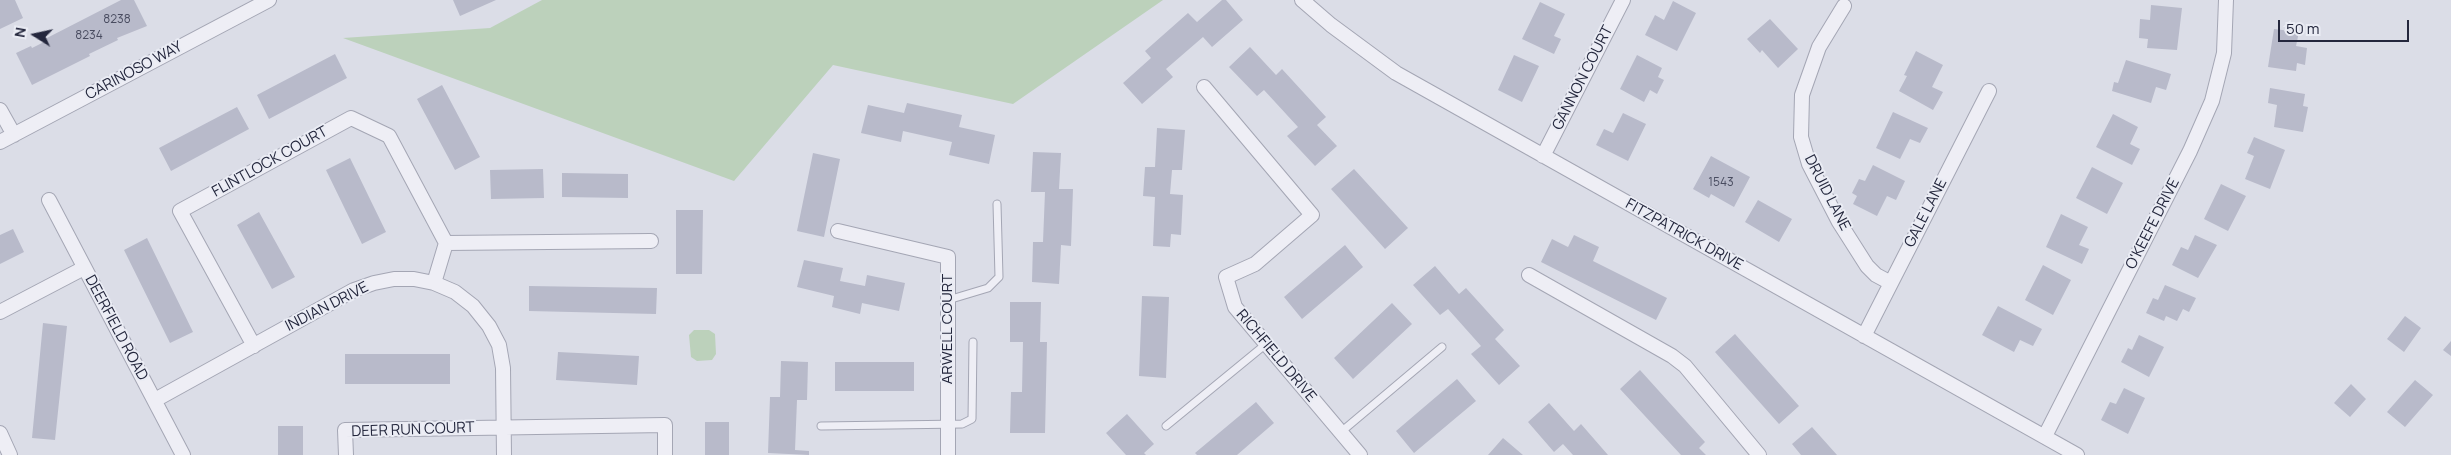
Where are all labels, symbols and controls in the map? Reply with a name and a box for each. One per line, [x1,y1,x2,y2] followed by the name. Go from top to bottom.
[10,10,60,60] north arrow
[2281,10,2412,42] scale bar
[103,13,131,27] house number: 8238
[2286,18,2320,39] text: 50 m
[1549,23,1617,133] street label: GANNON COURT
[10,26,30,39] text: N
[75,29,103,43] house number: 8234
[83,38,185,104] street label: CARINOSO WAY
[209,123,331,201] street label: FLINTLOCK COURT
[1800,152,1854,234] street label: DRUID LANE
[2122,175,2184,273] street label: O'KEEFE DRIVE
[1708,176,1734,190] house number: 1543
[1901,176,1951,250] street label: GALE LANE
[1622,195,1746,275] street label: FITZPATRICK DRIVE
[81,272,151,384] street label: DEERFIELD ROAD
[939,274,957,384] street label: ARWELL COURT
[282,278,372,336] street label: INDIAN DRIVE
[1232,306,1320,406] street label: RICHFIELD DRIVE
[351,419,475,441] street label: DEER RUN COURT

